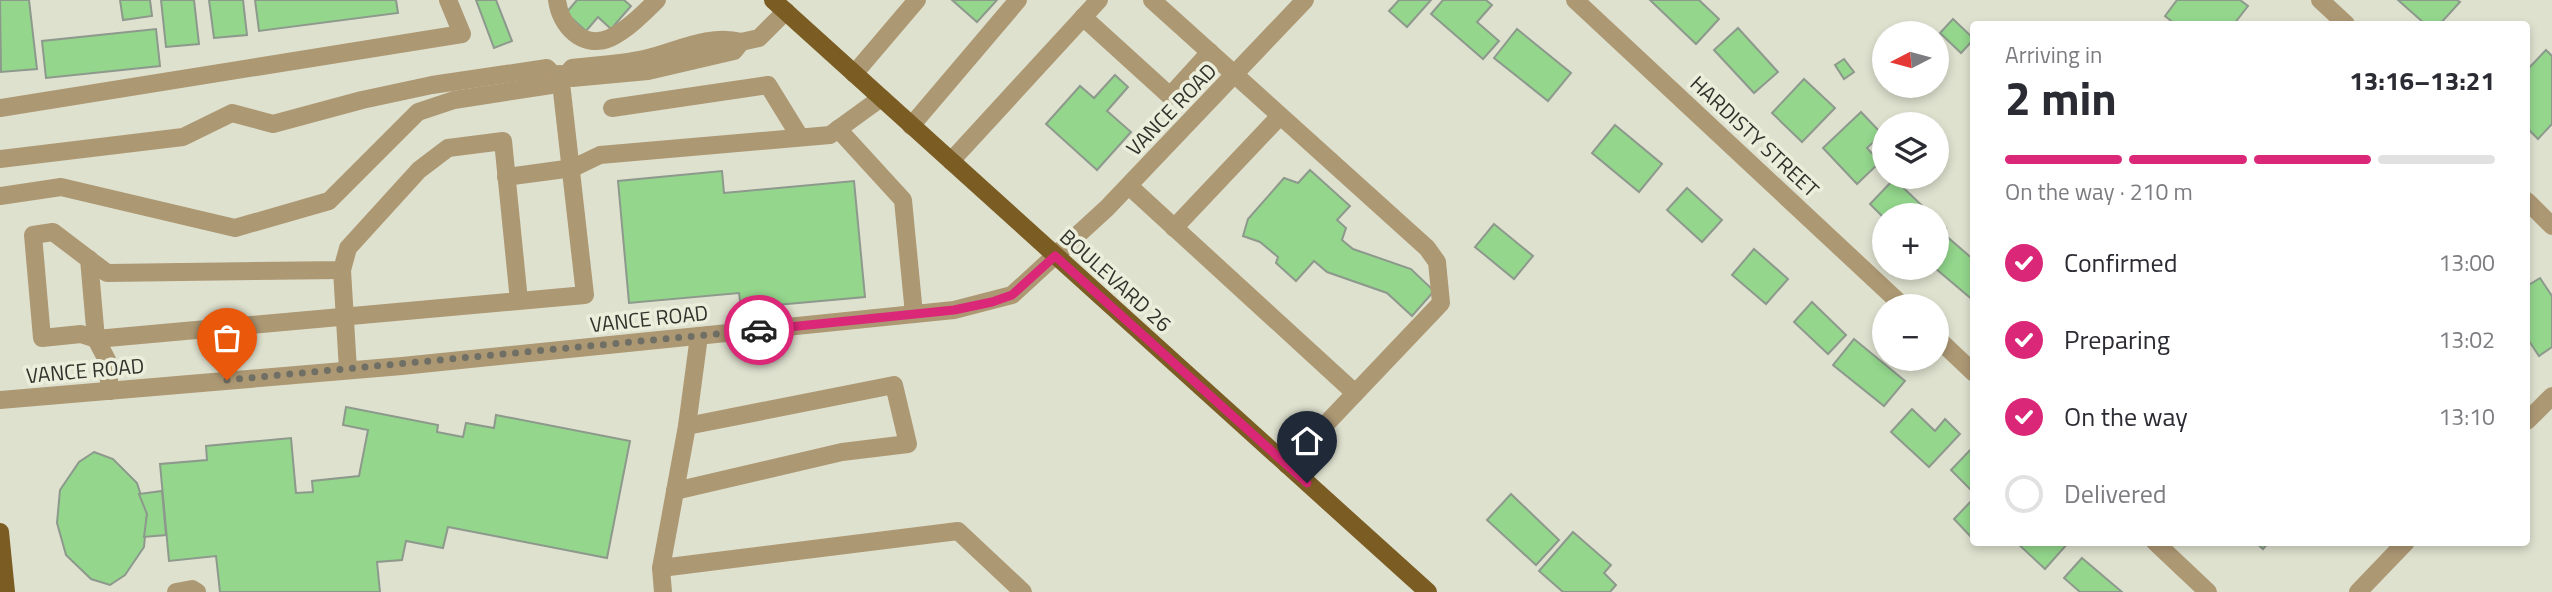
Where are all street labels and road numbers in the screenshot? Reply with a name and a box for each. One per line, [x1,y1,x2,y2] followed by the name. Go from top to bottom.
[1118,55,1224,163] street label: VANCE ROAD
[1683,68,1827,204] street label: HARDISTY STREET
[1053,221,1179,339] street label: BOULEVARD 26
[588,296,710,340] street label: VANCE ROAD
[25,349,145,391] street label: VANCE ROAD

